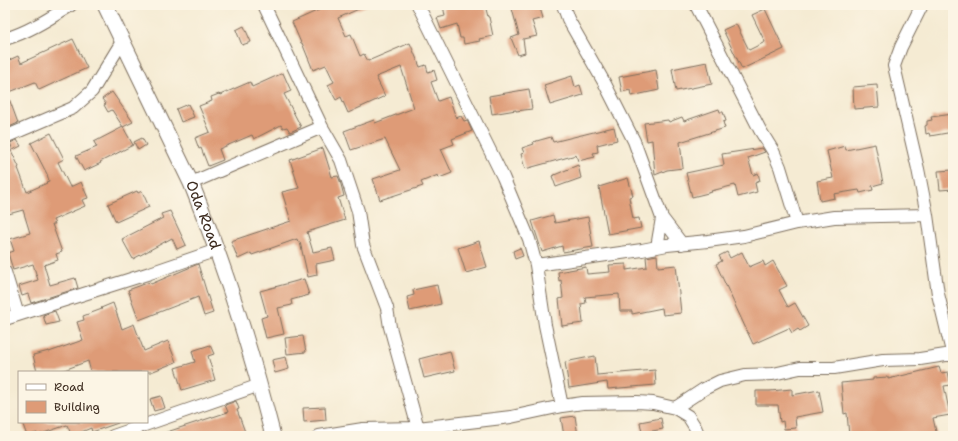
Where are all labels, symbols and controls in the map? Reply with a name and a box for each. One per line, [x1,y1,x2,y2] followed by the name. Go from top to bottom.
[181,177,226,253] street label: Oda Road
[18,371,148,423] legend
[54,379,85,395] text: Road
[54,399,100,415] text: Building

